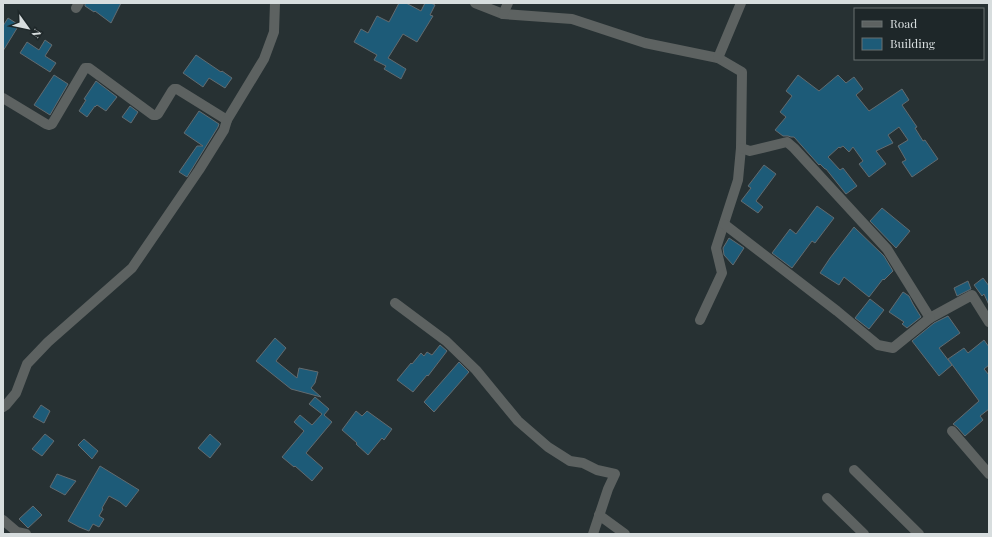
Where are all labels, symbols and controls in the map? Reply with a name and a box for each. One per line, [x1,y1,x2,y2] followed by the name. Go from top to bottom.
[8,8,48,48] north arrow
[854,8,984,60] legend
[890,15,917,31] text: Road
[28,26,45,41] text: N
[890,35,936,51] text: Building

